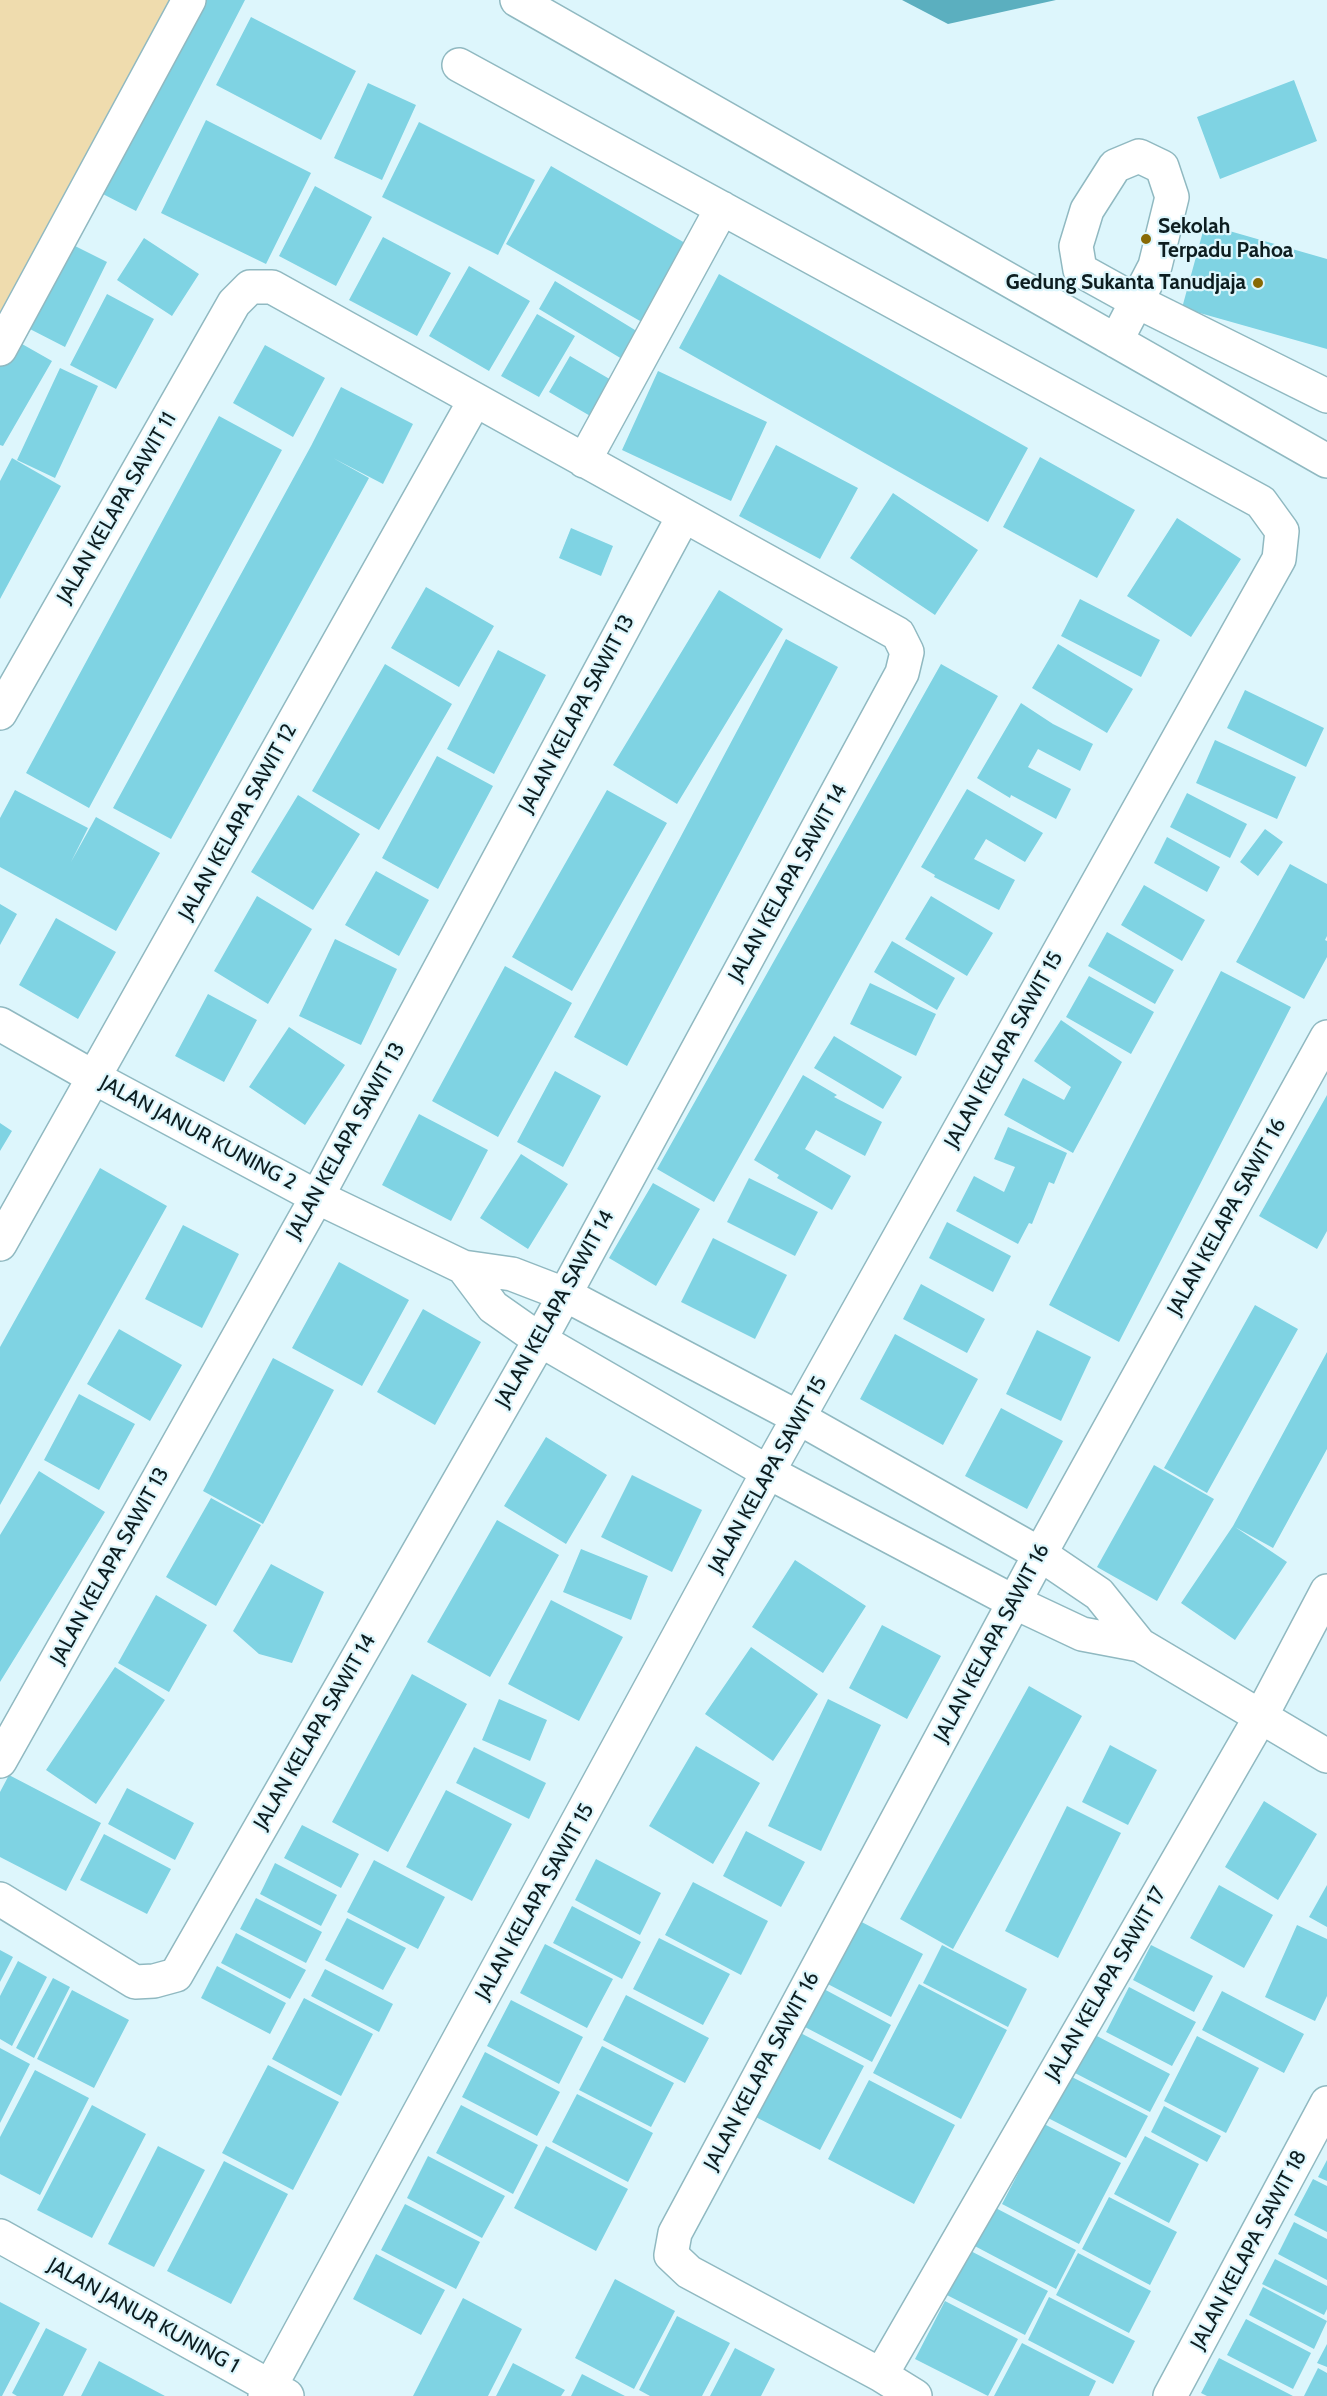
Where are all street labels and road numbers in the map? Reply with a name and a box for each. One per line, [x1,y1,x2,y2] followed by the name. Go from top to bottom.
[52,408,182,608] street label: JALAN KELAPA SAWIT 11
[514,611,640,817] street label: JALAN KELAPA SAWIT 13
[174,719,302,925] street label: JALAN KELAPA SAWIT 12
[723,780,853,986] street label: JALAN KELAPA SAWIT 14
[939,947,1069,1153] street label: JALAN KELAPA SAWIT 15
[281,1038,411,1244] street label: JALAN KELAPA SAWIT 13
[96,1071,300,1195] street label: JALAN JANUR KUNING 2
[1162,1114,1292,1320] street label: JALAN KELAPA SAWIT 16
[490,1206,620,1412] street label: JALAN KELAPA SAWIT 14
[703,1372,833,1578] street label: JALAN KELAPA SAWIT 15
[45,1463,175,1669] street label: JALAN KELAPA SAWIT 13
[929,1539,1055,1747] street label: JALAN KELAPA SAWIT 16
[249,1630,381,1834] street label: JALAN KELAPA SAWIT 14
[470,1799,600,2005] street label: JALAN KELAPA SAWIT 15
[1040,1882,1172,2086] street label: JALAN KELAPA SAWIT 17
[699,1967,825,2175] street label: JALAN KELAPA SAWIT 16
[1186,2146,1312,2354] street label: JALAN KELAPA SAWIT 18
[43,2253,243,2379] street label: JALAN JANUR KUNING 1

